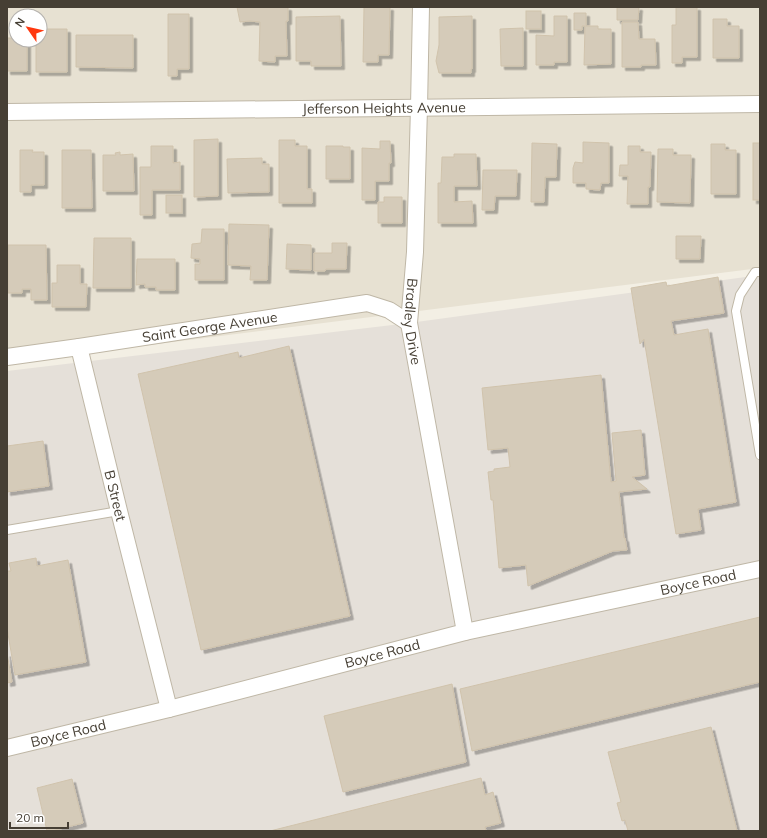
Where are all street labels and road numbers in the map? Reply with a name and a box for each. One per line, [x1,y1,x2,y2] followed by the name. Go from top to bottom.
[302,98,466,118] street label: Jefferson Heights Avenue
[400,277,425,366] street label: Bradley Drive
[141,308,279,346] street label: Saint George Avenue
[100,468,130,523] street label: B Street
[659,565,738,599] street label: Boyce Road
[343,635,422,672] street label: Boyce Road
[29,715,108,751] street label: Boyce Road

